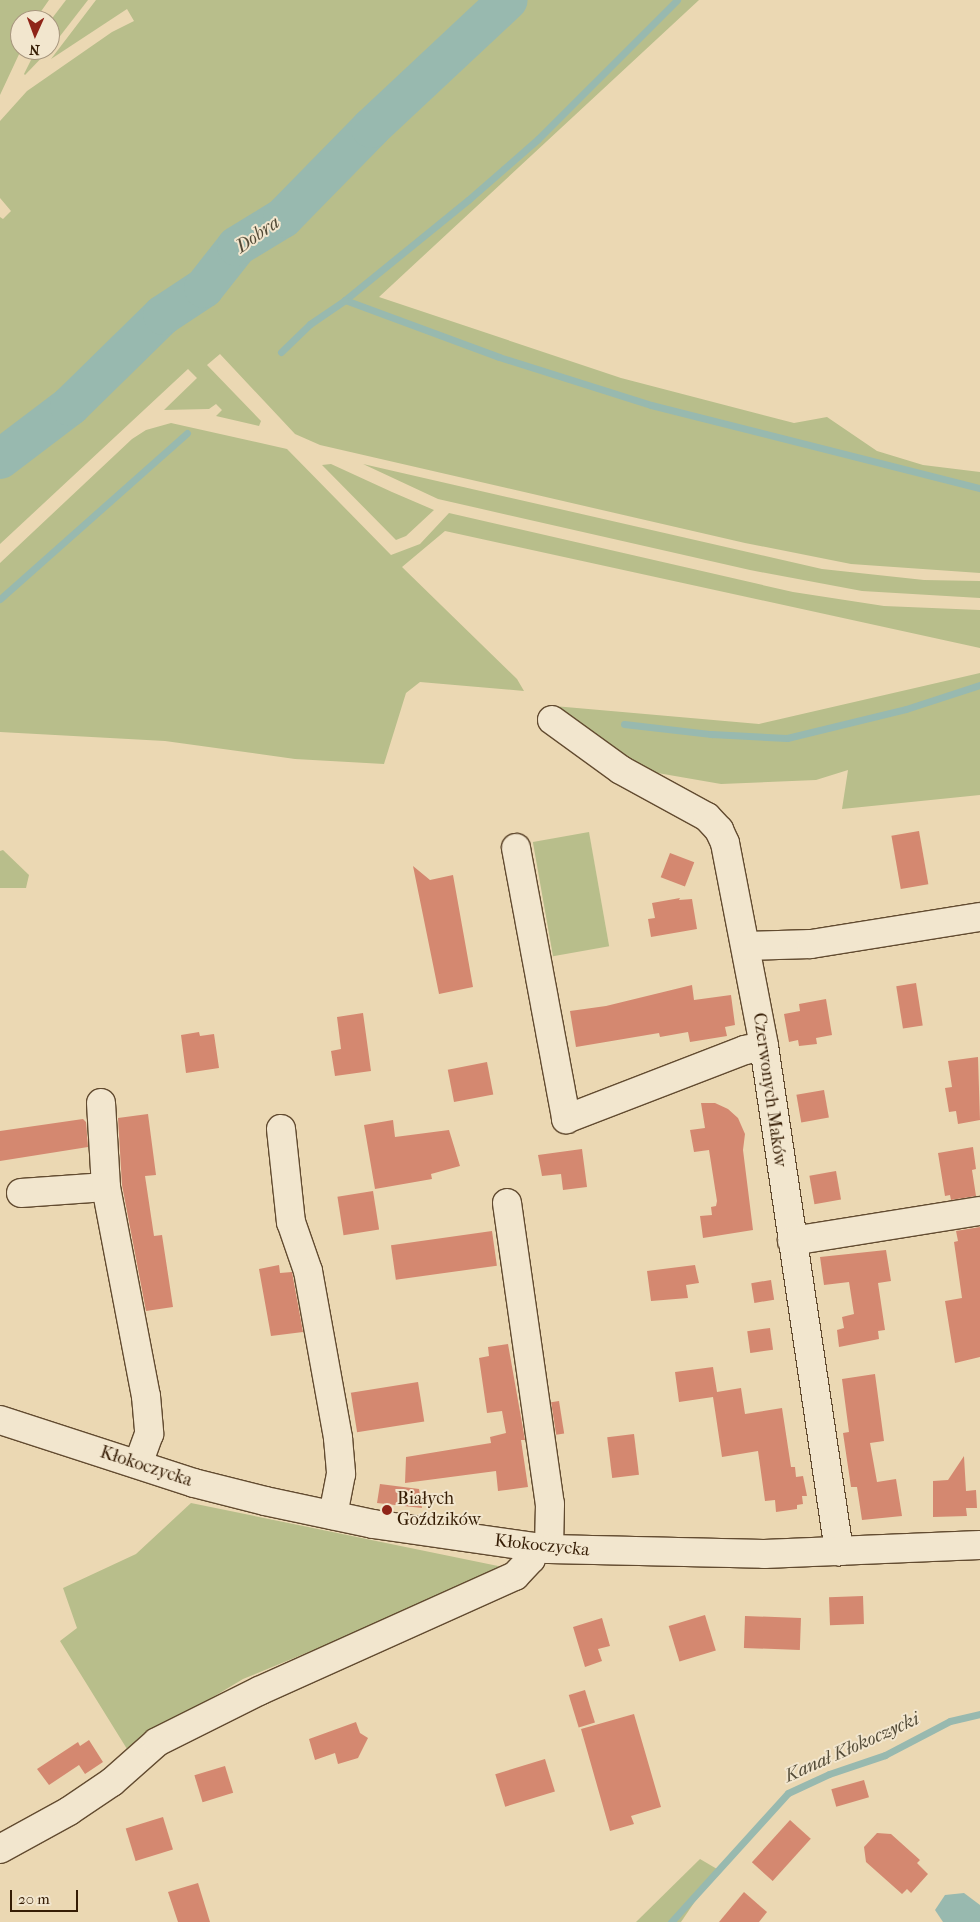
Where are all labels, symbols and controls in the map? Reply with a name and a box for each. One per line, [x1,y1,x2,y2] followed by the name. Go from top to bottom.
[10,10,60,60] north arrow
[29,41,40,58] text: N
[231,212,285,258] water label: Dobra
[747,1011,791,1169] street label: Czerwonych Maków
[97,1442,195,1492] street label: Kłokoczycka
[397,1489,481,1532] place label: Białych Goździków
[381,1504,393,1516] marker: Białych Goździków
[493,1530,591,1562] street label: Kłokoczycka
[781,1708,923,1788] water label: Kanał Kłokoczycki
[12,1880,80,1912] scale bar
[18,1890,50,1908] text: 20 m

